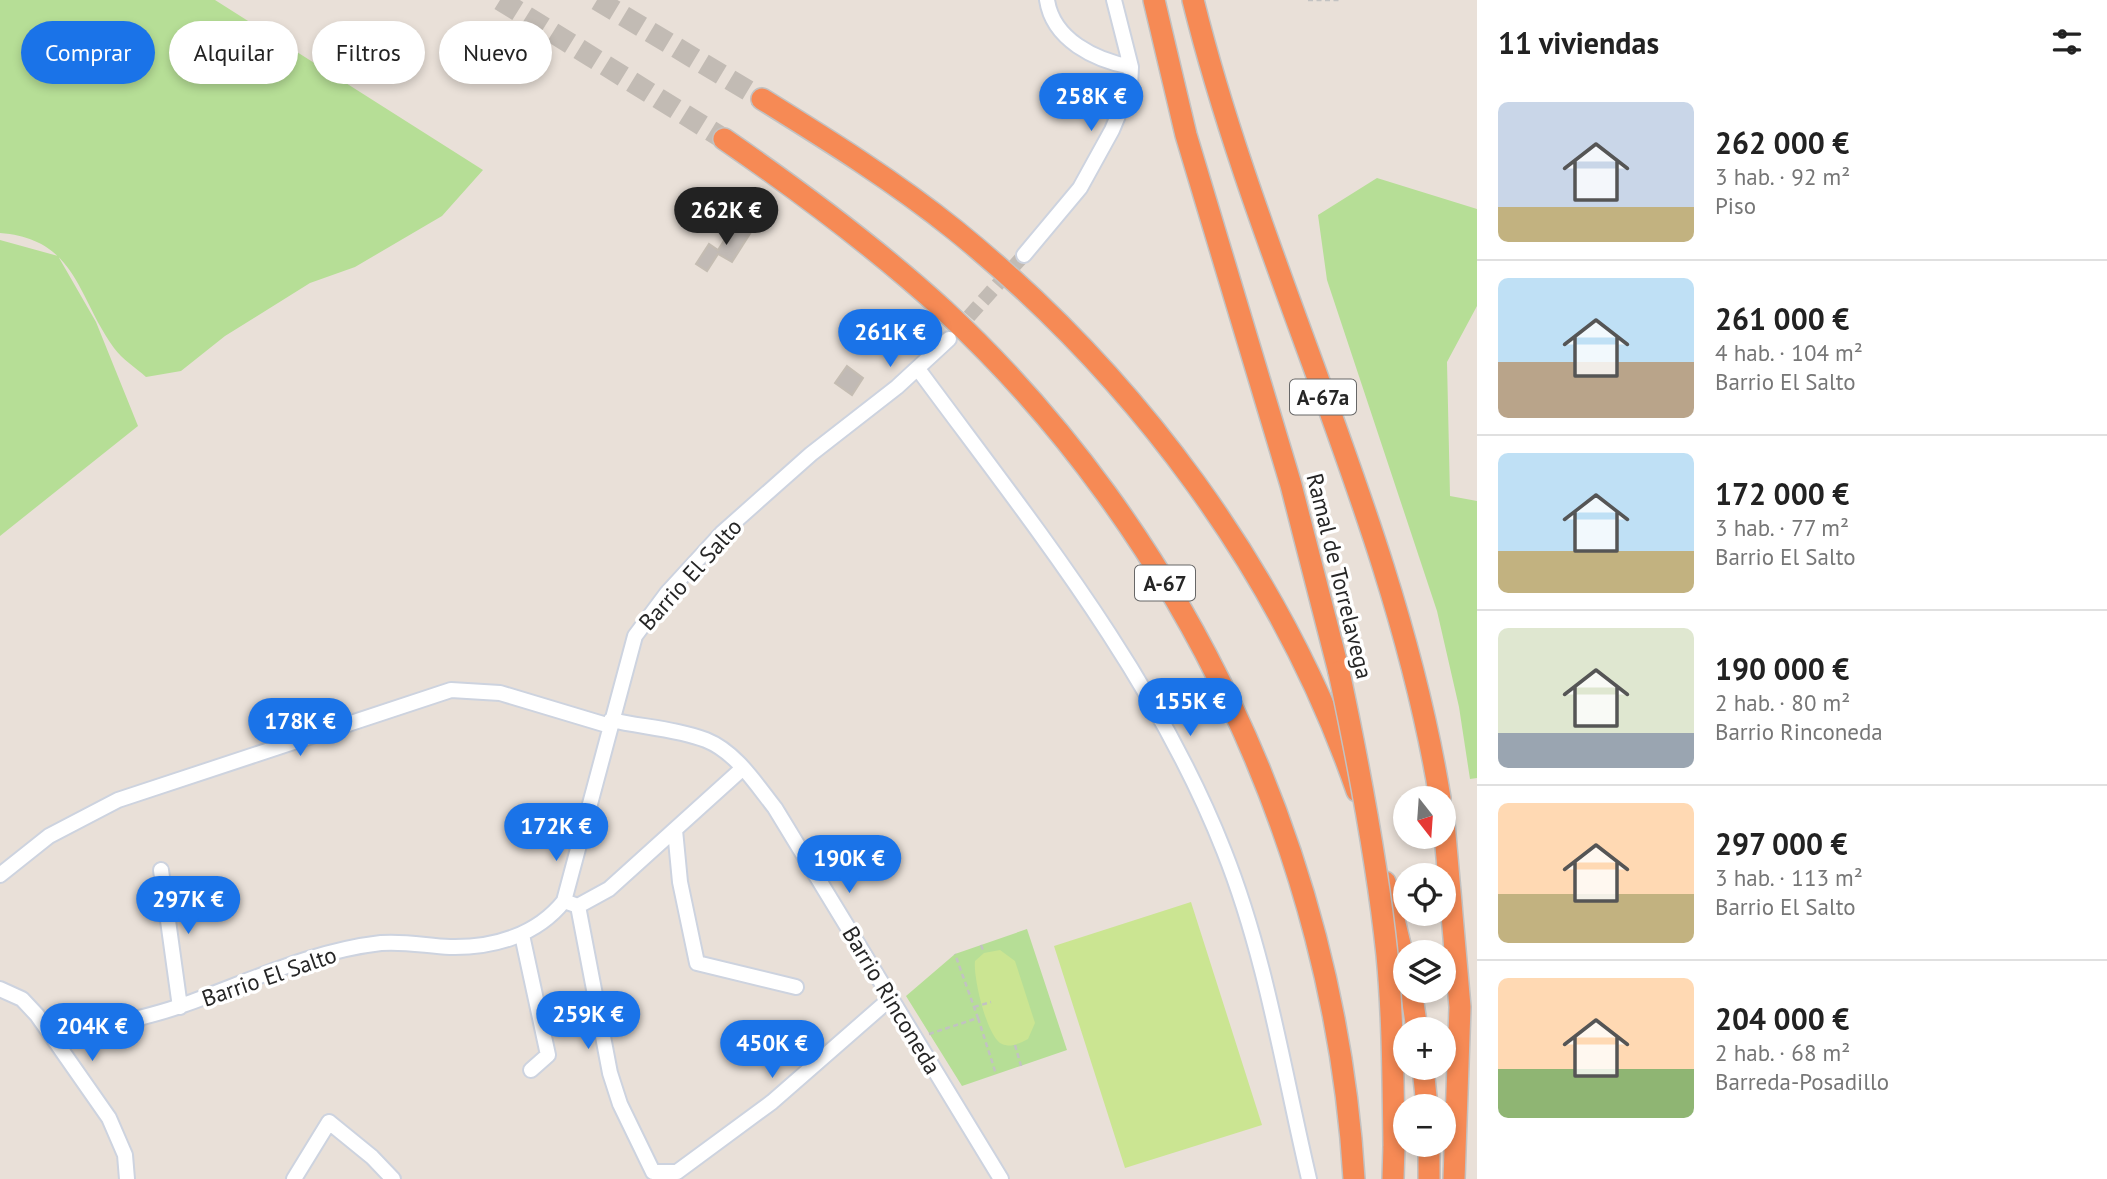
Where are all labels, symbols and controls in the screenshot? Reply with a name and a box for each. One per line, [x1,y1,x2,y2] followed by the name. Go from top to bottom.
[21,21,155,84] chip: Comprar
[169,21,298,84] chip: Alquilar
[312,21,425,84] chip: Filtros
[439,21,552,84] chip: Nuevo
[1498,23,1659,62] text: 11 viviendas
[2048,23,2086,61] icon: filters
[1034,74,1148,133] pin: 258K €
[1055,81,1127,110] text: 258K €
[1715,123,1849,162] text: 262 000 €
[1554,130,1638,214] icon: home
[1715,162,1850,191] text: 3 hab. · 92 m²
[669,188,783,247] pin: 262K €
[1715,191,1756,220] text: Piso
[690,195,762,224] text: 262K €
[1715,299,1849,338] text: 261 000 €
[1554,306,1638,390] icon: home
[833,310,947,369] pin: 261K €
[854,317,926,346] text: 261K €
[1715,338,1863,367] text: 4 hab. · 104 m²
[1715,367,1856,396] text: Barrio El Salto
[1290,380,1356,414] road number: A-67a
[1300,470,1380,682] street label: Ramal de Torrelavega
[1715,474,1849,513] text: 172 000 €
[1554,481,1638,565] icon: home
[632,512,748,636] street label: Barrio El Salto
[1715,513,1849,542] text: 3 hab. · 77 m²
[1715,542,1856,571] text: Barrio El Salto
[1135,566,1195,600] road number: A-67
[1715,649,1849,688] text: 190 000 €
[1554,656,1638,740] icon: home
[1133,678,1247,738] pin: 155K €
[1154,686,1226,715] text: 155K €
[1715,688,1850,717] text: 2 hab. · 80 m²
[243,698,357,758] pin: 178K €
[264,706,336,735] text: 178K €
[1715,717,1883,746] text: Barrio Rinconeda
[1393,786,1456,849] north arrow
[1393,786,1456,1157] map controls
[499,804,613,863] pin: 172K €
[520,811,592,840] text: 172K €
[1715,824,1848,863] text: 297 000 €
[1554,831,1638,915] icon: home
[792,836,906,895] pin: 190K €
[813,843,885,872] text: 190K €
[1393,863,1456,926] button: locate
[1715,863,1863,892] text: 3 hab. · 113 m²
[131,876,245,936] pin: 297K €
[152,884,224,913] text: 297K €
[1715,892,1856,921] text: Barrio El Salto
[836,921,948,1079] street label: Barrio Rinconeda
[198,939,340,1013] street label: Barrio El Salto
[1393,940,1456,1003] button: layers
[531,992,645,1051] pin: 259K €
[552,999,624,1028] text: 259K €
[1715,999,1849,1038] text: 204 000 €
[35,1004,149,1063] pin: 204K €
[1554,1006,1638,1090] icon: home
[56,1011,128,1040] text: 204K €
[1393,1017,1456,1080] button: +
[715,1020,829,1080] pin: 450K €
[736,1028,808,1057] text: 450K €
[1715,1038,1850,1067] text: 2 hab. · 68 m²
[1715,1067,1889,1096] text: Barreda-Posadillo
[1393,1094,1456,1157] button: −

